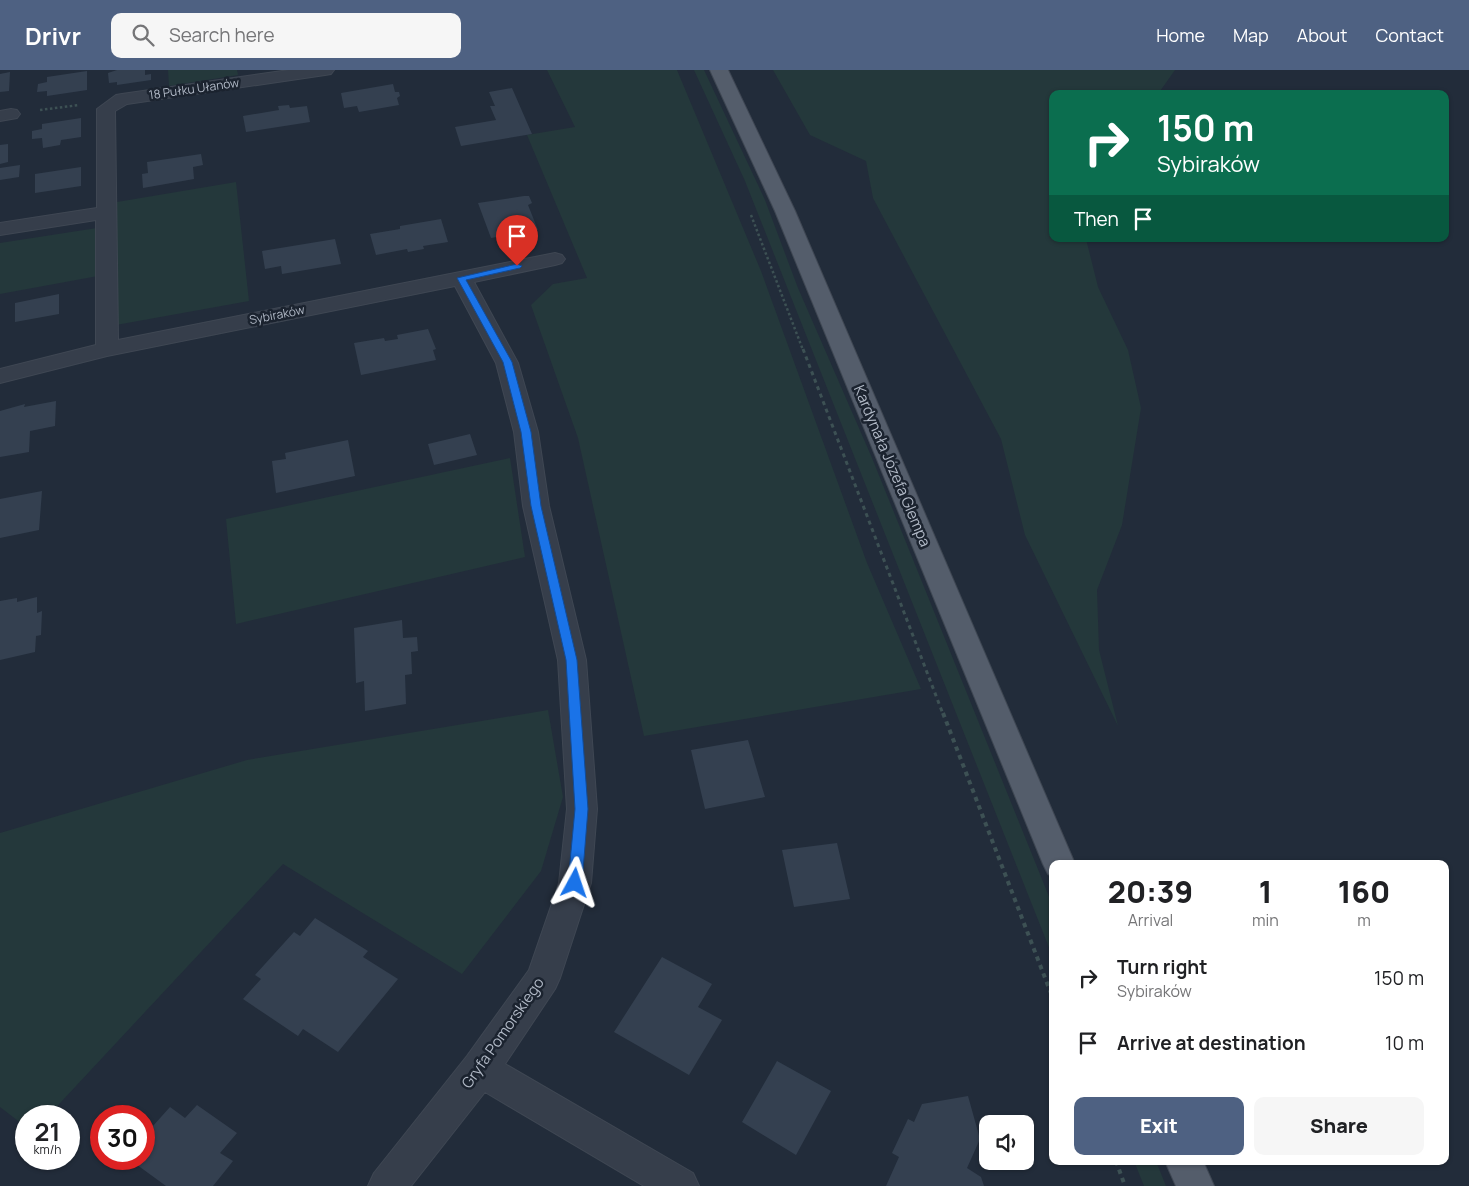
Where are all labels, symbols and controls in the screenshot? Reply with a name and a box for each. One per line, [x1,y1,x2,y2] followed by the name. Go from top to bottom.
[111,13,461,58] search box
[25,19,81,52] text: Drivr
[129,21,157,49] icon: search
[169,22,275,48] text: Search here
[1156,23,1205,47] text: Home
[1233,23,1269,47] text: Map
[1297,23,1347,47] text: About
[1375,23,1444,47] text: Contact
[148,74,240,103] street label: 18 Pułku Ułanów
[1157,104,1254,152] text: 150 m
[1074,110,1139,175] icon: right
[1157,149,1260,179] text: Sybiraków
[1129,205,1157,233] icon: arrive
[1074,206,1119,232] text: Then
[496,215,538,266] pin
[503,222,531,250] icon: arrive
[248,301,306,328] street label: Sybiraków
[849,382,936,550] street label: Kardynała Józefa Glempa
[548,856,600,908] position arrow
[1108,871,1193,912] text: 20:39
[1259,871,1272,912] text: 1
[1338,871,1390,912] text: 160
[1128,909,1173,931] text: Arrival
[1252,909,1279,931] text: min
[1357,909,1371,931] text: m
[1117,954,1207,980] text: Turn right
[1074,964,1102,992] icon: right
[1374,965,1424,991] text: 150 m
[457,973,549,1092] street label: Gryfa Pomorskiego
[1117,980,1192,1002] text: Sybiraków
[1074,1029,1102,1057] icon: arrive
[1117,1030,1306,1056] text: Arrive at destination
[1385,1030,1424,1056] text: 10 m
[1074,1097,1244,1155] button: Exit
[1254,1097,1424,1155] button: Share
[90,1105,155,1170] speed limit sign: 30
[35,1114,60,1149] text: 21
[979,1115,1034,1170] map controls
[979,1115,1034,1170] button: sound
[34,1141,61,1158] text: km/h

